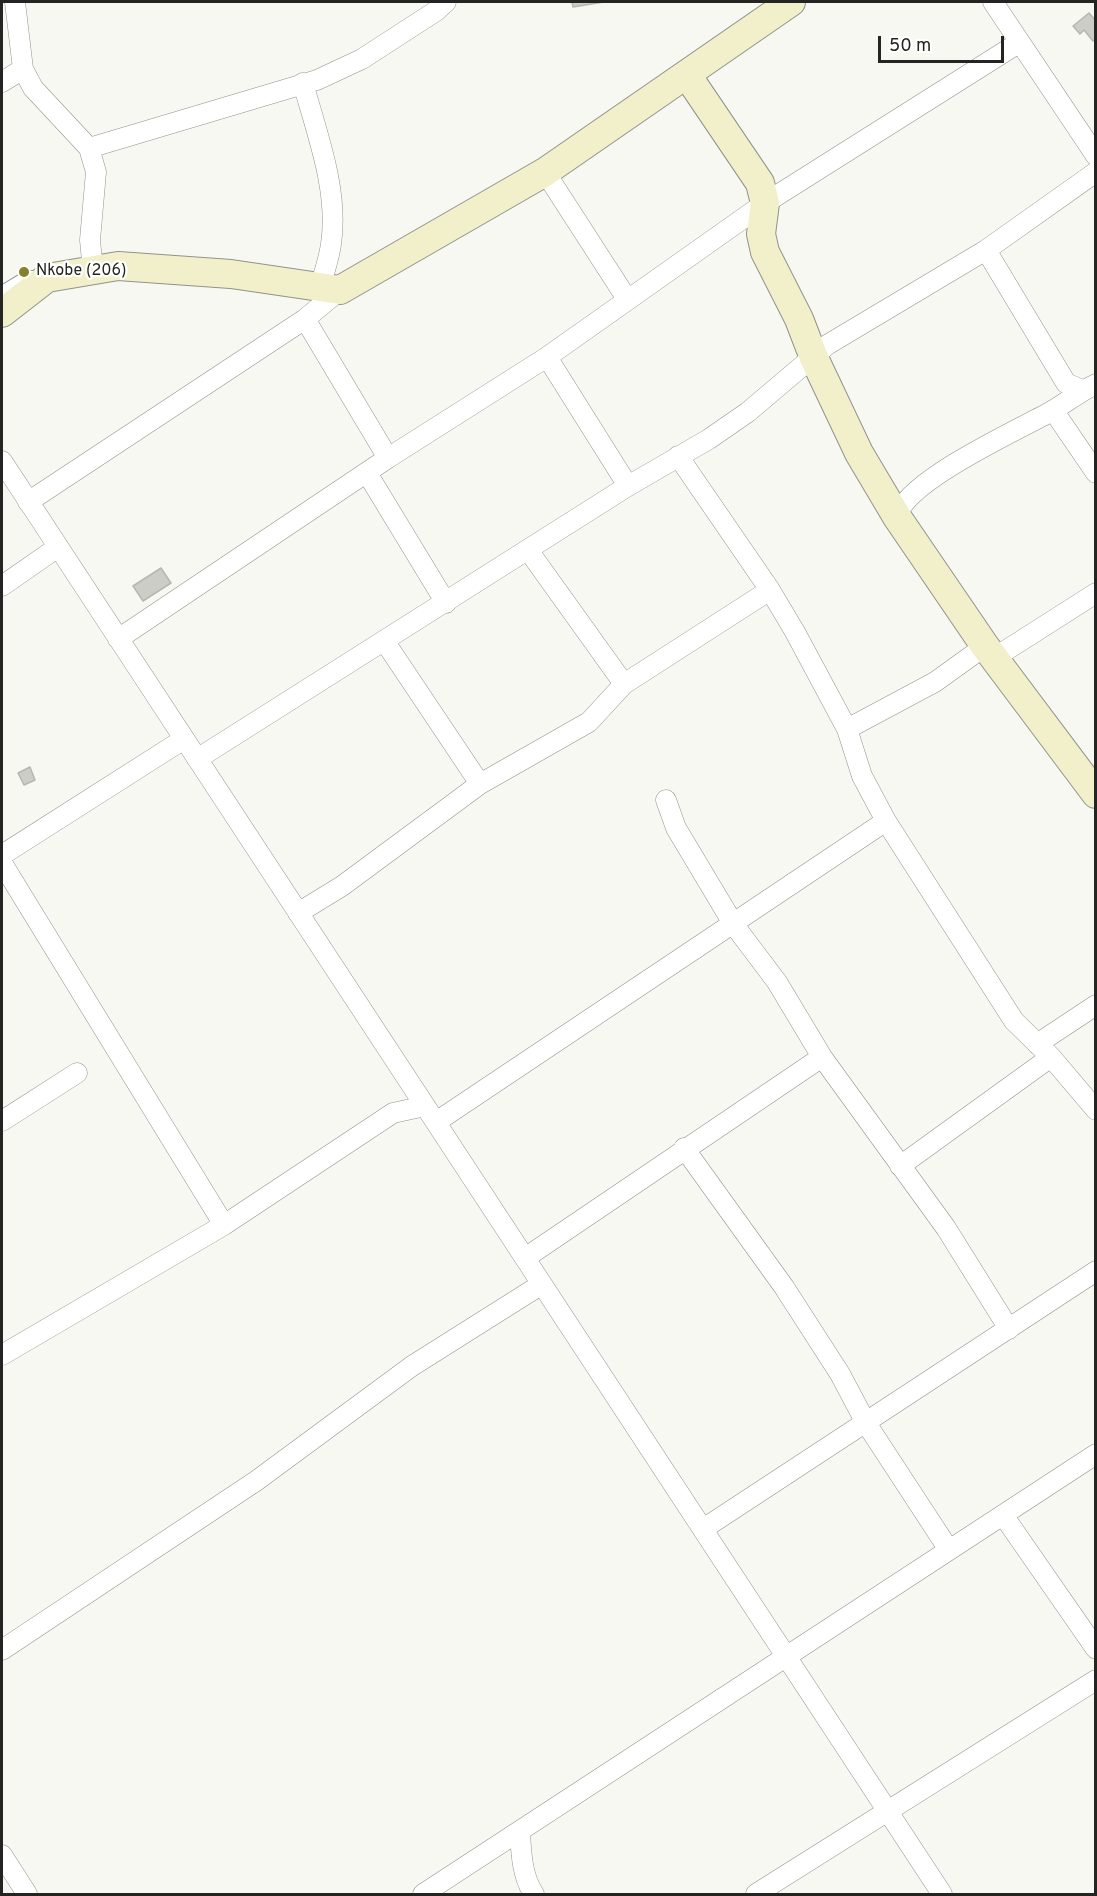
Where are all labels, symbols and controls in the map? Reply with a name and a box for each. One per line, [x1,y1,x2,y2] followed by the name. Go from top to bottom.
[881,24,1007,62] scale bar
[889,35,931,58] text: 50 m
[36,262,126,282] place label: Nkobe (206)
[17,265,31,279] marker: Nkobe (206)

